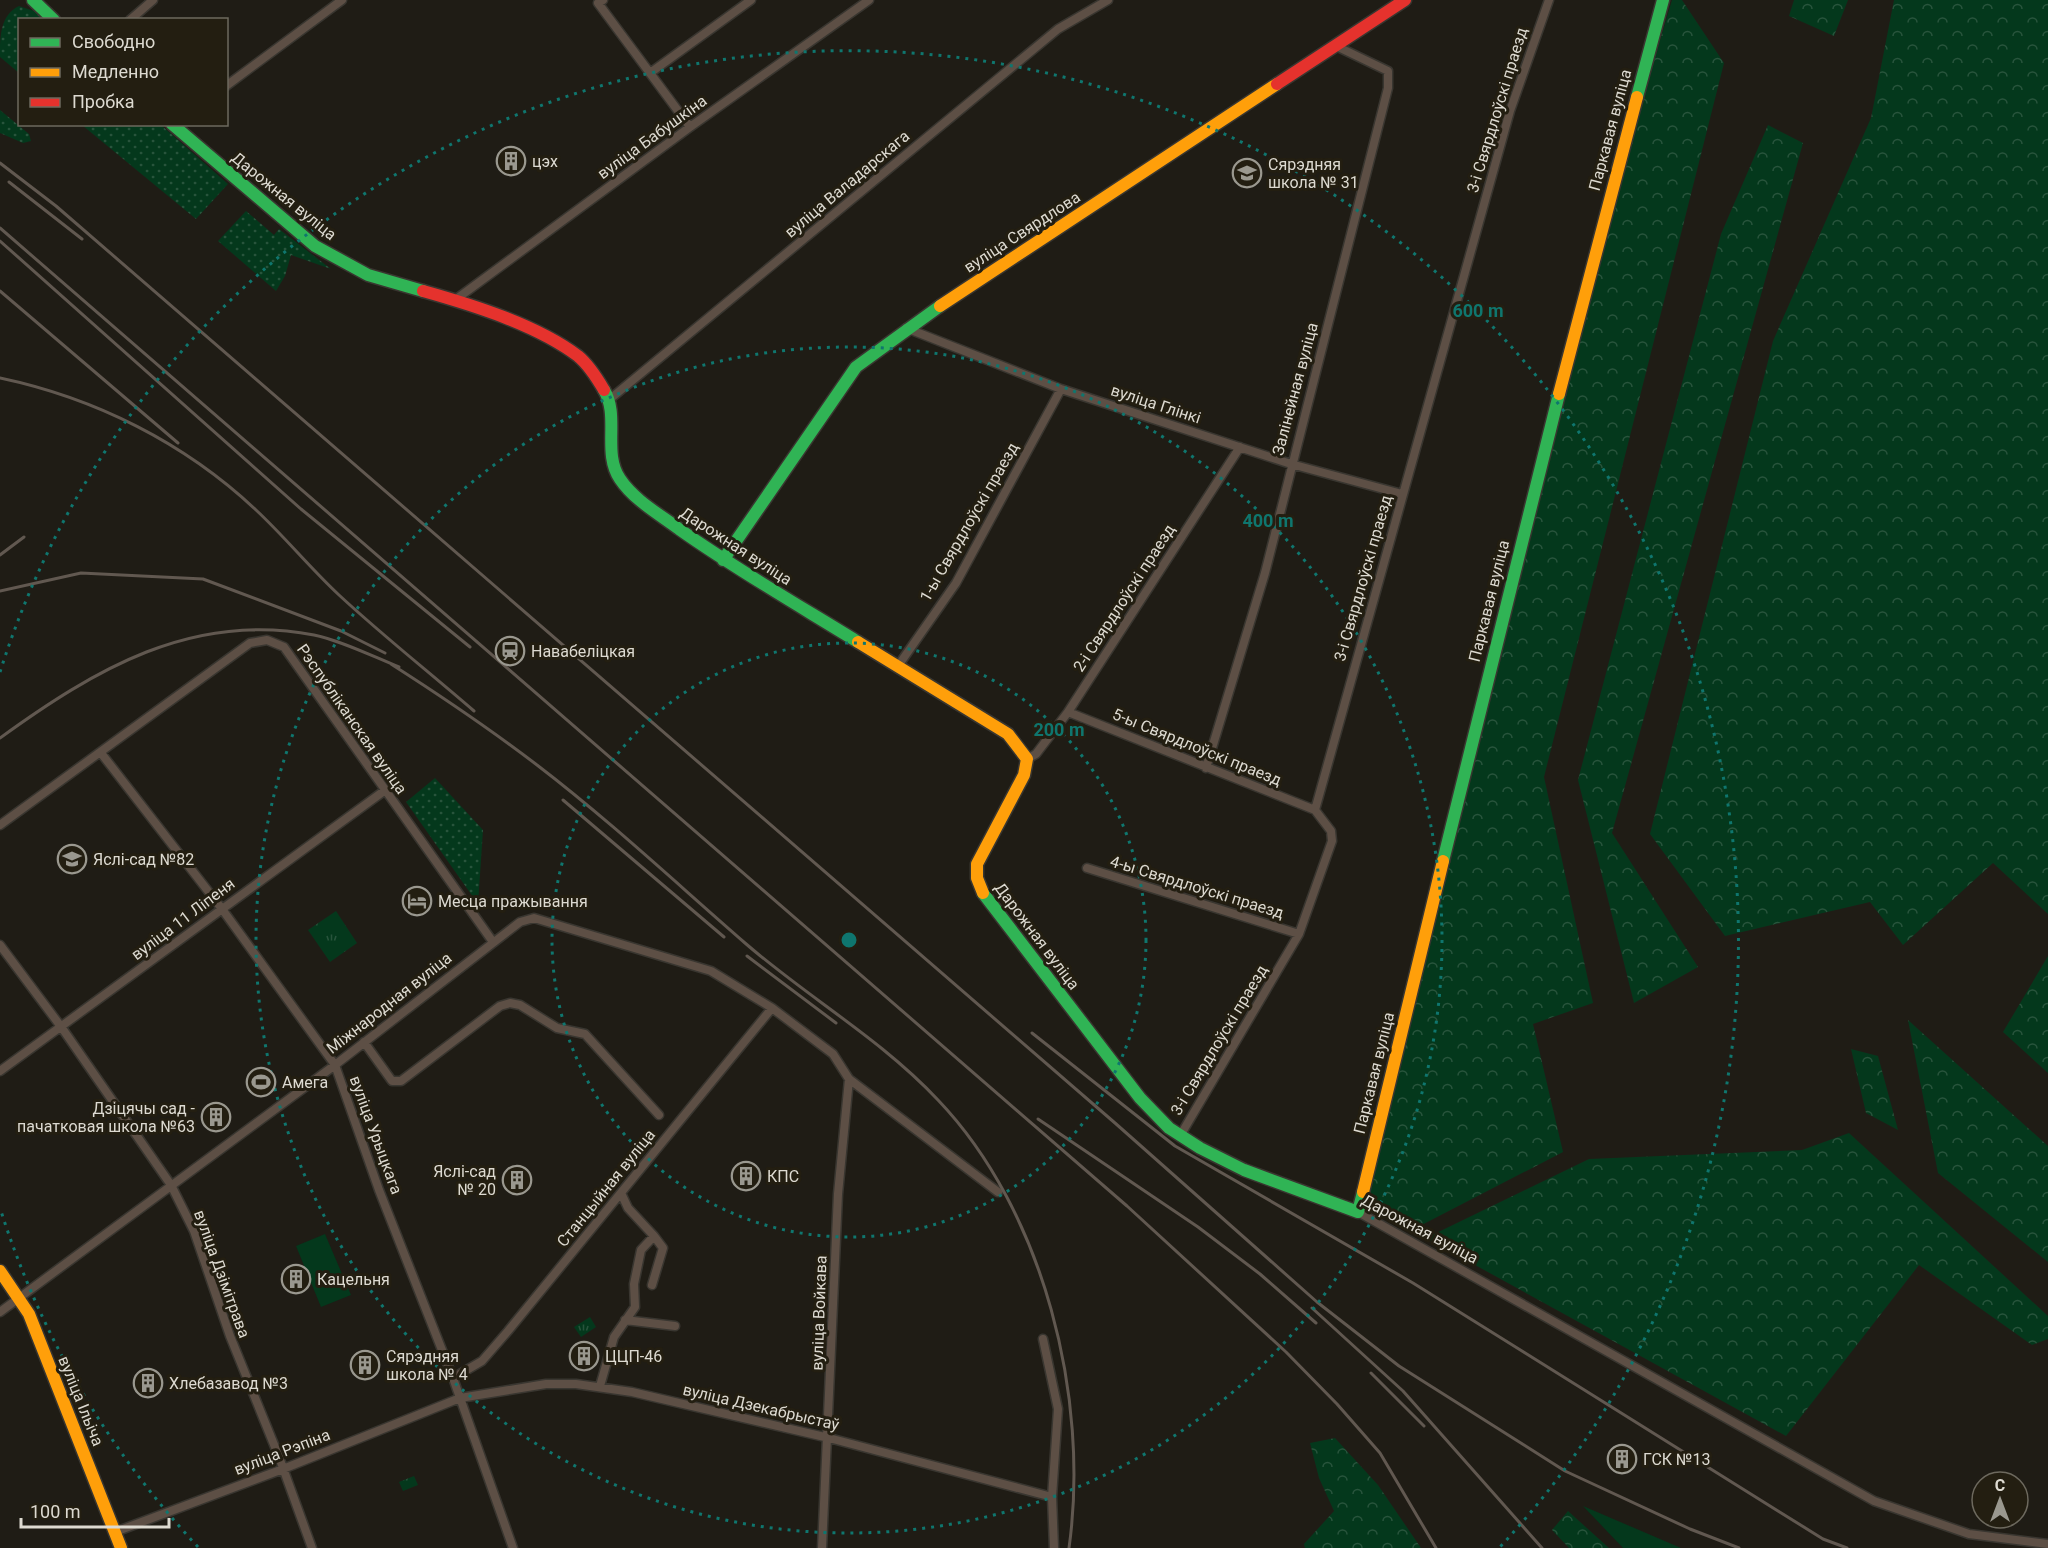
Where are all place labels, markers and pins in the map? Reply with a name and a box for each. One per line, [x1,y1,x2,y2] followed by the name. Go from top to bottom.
[495,145,527,177] building icon: цэх
[532,152,558,171] place label: цэх
[1268,155,1359,192] place label: Сярэдняя школа № 31
[1231,157,1263,189] school or university icon: Сярэдняя школа № 31
[494,635,526,667] station icon: Навабеліцкая
[531,642,635,661] place label: Навабеліцкая
[56,843,88,875] school or university icon: Яслі-сад №82
[93,850,194,869] place label: Яслі-сад №82
[401,885,433,917] hotel icon: Месца пражывання
[438,892,588,911] place label: Месца пражывання
[839,930,859,950] centre of rings
[245,1066,277,1098] sports icon: Амега
[282,1073,328,1092] place label: Амега
[17,1099,196,1136] place label: Дзіцячы сад - пачатковая школа №63
[200,1101,232,1133] building icon: Дзіцячы сад - пачатковая школа №63
[730,1160,762,1192] building icon: КПС
[433,1162,496,1199] place label: Яслі-сад № 20
[501,1164,533,1196] building icon: Яслі-сад № 20
[767,1167,799,1186] place label: КПС
[280,1263,312,1295] building icon: Кацельня
[317,1270,390,1289] place label: Кацельня
[568,1340,600,1372] building icon: ЦЦП-46
[386,1347,468,1384] place label: Сярэдняя школа № 4
[605,1347,662,1366] place label: ЦЦП-46
[349,1349,381,1381] building icon: Сярэдняя школа № 4
[132,1367,164,1399] building icon: Хлебазавод №3
[169,1374,288,1393] place label: Хлебазавод №3
[1606,1443,1638,1475] building icon: ГСК №13
[1643,1450,1710,1469] place label: ГСК №13

